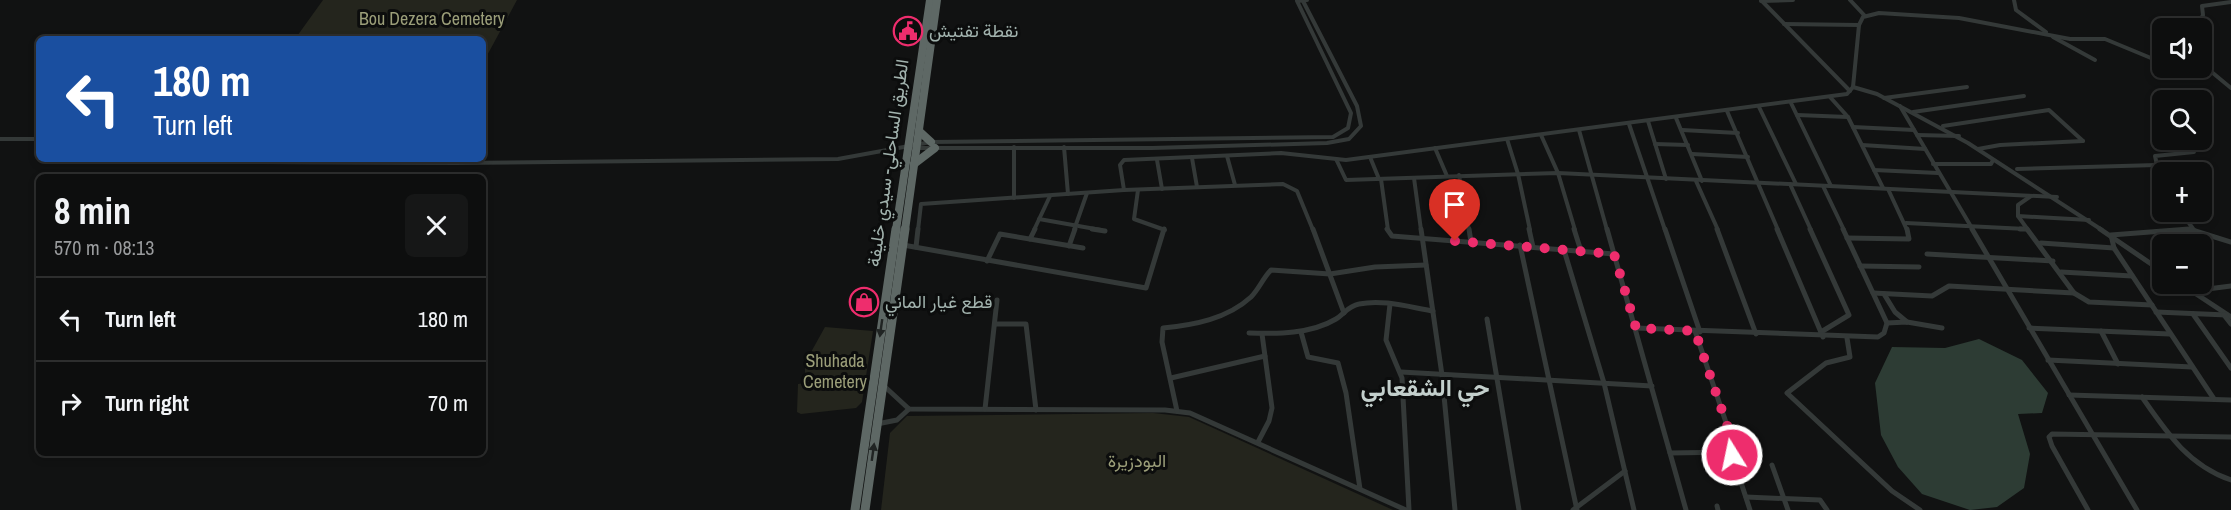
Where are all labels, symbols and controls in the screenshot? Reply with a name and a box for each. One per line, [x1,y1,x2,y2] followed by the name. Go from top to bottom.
[359,6,506,31] park label: Bou Dezera Cemetery
[892,15,924,47] public building icon: نقطة تفتيش
[929,18,1018,43] place label: نقطة تفتيش
[2152,18,2212,294] map controls
[2152,18,2212,78] button: sound
[153,53,251,109] text: 180 m
[861,57,917,269] street label: الطريق الساحلي- سيدي خليفة
[54,60,132,138] icon: left
[2152,90,2212,150] button: search
[153,107,232,143] text: Turn left
[2152,162,2212,222] button: +
[1429,179,1480,241] pin
[54,187,131,235] text: 8 min
[1438,188,1471,221] icon: arrive
[405,194,468,257] button: close
[54,234,154,261] text: 570 m · 08:13
[2152,234,2212,294] button: −
[848,286,880,318] shop icon: قطع غيار الماني
[885,289,992,317] place label: قطع غيار الماني
[54,303,87,336] icon: left
[105,304,176,334] text: Turn left
[418,304,468,334] text: 180 m
[877,318,886,337] one-way arrow
[803,348,868,394] park label: Shuhada Cemetery
[1361,371,1489,408] district label: حي الشقعابي
[54,387,87,420] icon: right
[105,388,189,418] text: Turn right
[428,388,468,418] text: 70 m
[1700,423,1764,487] position arrow
[869,442,878,461] one-way arrow
[1108,448,1166,473] park label: البودزيرة

